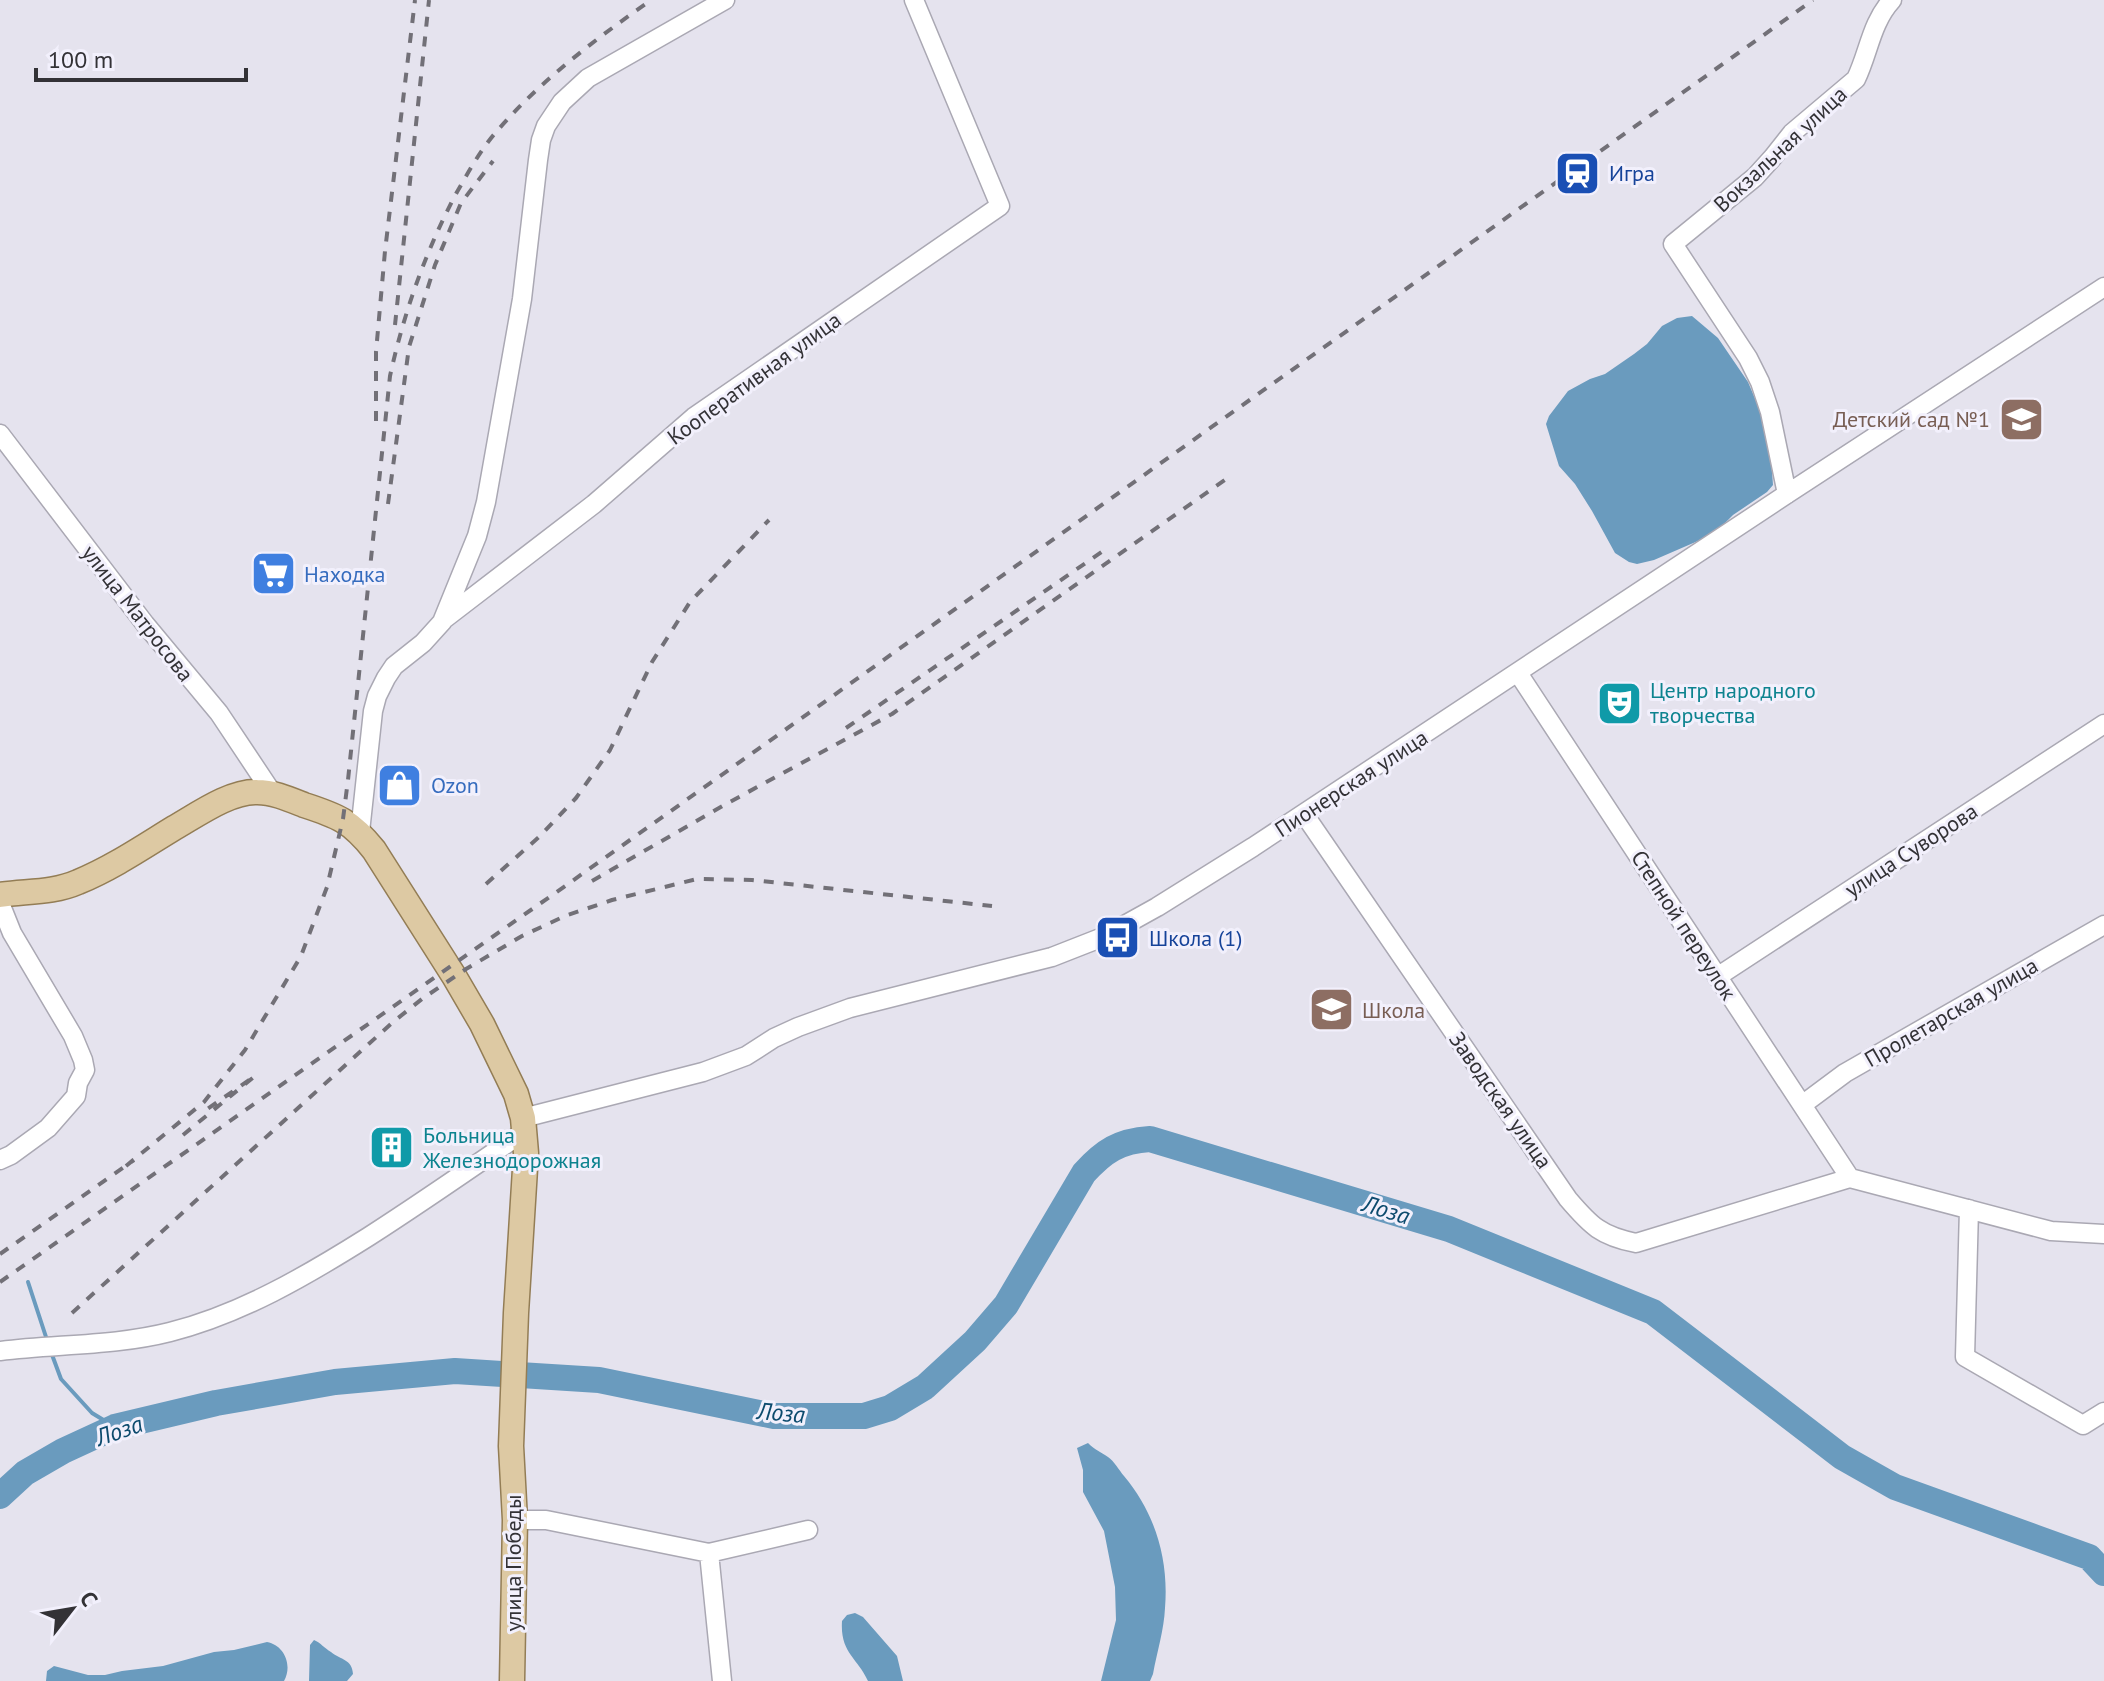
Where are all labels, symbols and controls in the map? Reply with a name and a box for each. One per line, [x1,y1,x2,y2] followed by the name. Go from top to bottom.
[36,32,246,82] scale bar
[48,44,113,75] text: 100 m
[1707,80,1853,218] street label: Вокзальная улица
[1554,149,1602,197] station icon: Игра
[1609,159,1655,187] place label: Игра
[662,305,846,451] street label: Кооперативная улица
[1997,395,2045,443] school or university icon: Детский сад №1
[1833,405,1990,433] place label: Детский сад №1
[76,539,200,687] street label: улица Матросова
[249,550,297,598] supermarket icon: Находка
[304,560,386,588] place label: Находка
[1650,676,1816,729] place label: Центр народного творчества
[1595,679,1643,727] theatre icon: Центр народного творчества
[1269,723,1433,843] street label: Пионерская улица
[376,761,424,809] shop icon: Ozon
[431,771,479,799] place label: Ozon
[1839,797,1983,903] street label: улица Суворова
[1625,845,1743,1006] street label: Степной переулок
[1094,914,1142,962] bus stop icon: Школа (1)
[1149,924,1242,952] place label: Школа (1)
[1859,951,2043,1073] street label: Пролетарская улица
[1307,986,1355,1034] school or university icon: Школа
[1362,996,1425,1024] place label: Школа
[1443,1026,1559,1174] street label: Заводская улица
[422,1121,601,1174] place label: Больница Железнодорожная
[368,1124,416,1172] building icon: Больница Железнодорожная
[1357,1187,1414,1231] water label: Лоза
[754,1395,807,1430] water label: Лоза
[89,1408,147,1454] water label: Лоза
[499,1494,527,1632] street label: улица Победы
[32,1569,112,1649] north arrow
[74,1586,104,1611] text: С

